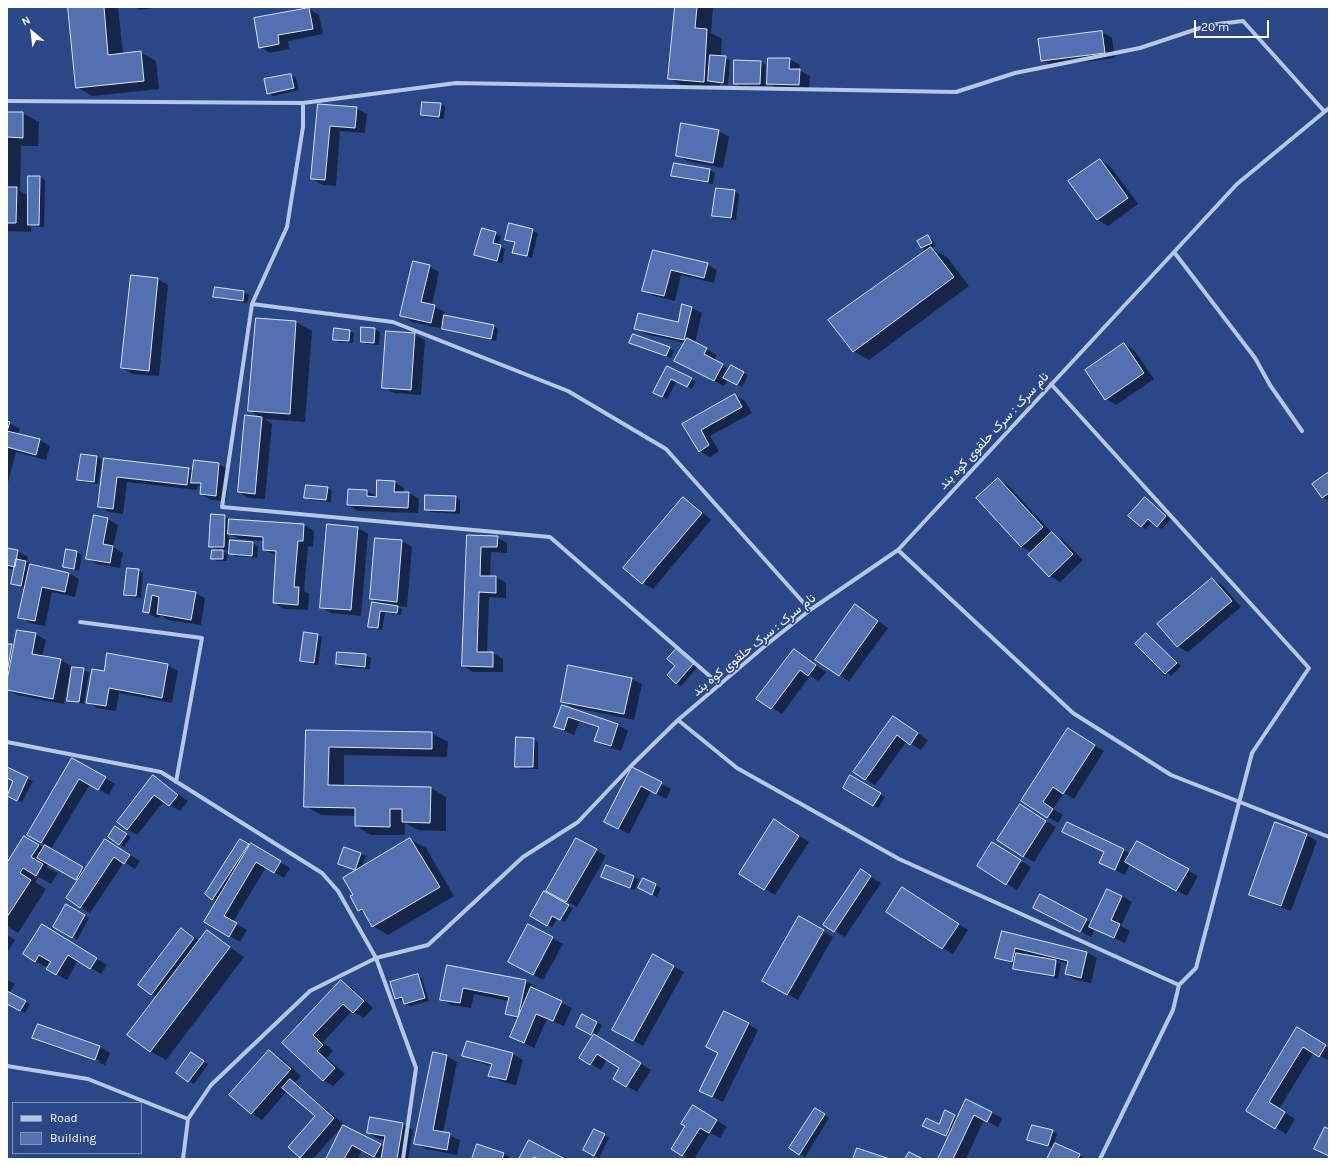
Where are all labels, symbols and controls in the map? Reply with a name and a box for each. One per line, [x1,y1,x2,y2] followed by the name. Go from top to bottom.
[12,12,52,52] north arrow
[1196,12,1271,38] scale bar
[20,13,33,29] text: N
[1201,20,1229,34] text: 20 m
[936,369,1052,493] street label: نام سرک : سرک حلقوی کوه بند
[689,590,819,700] street label: نام سرک : سرک حلقوی کوه بند
[12,1102,142,1154] legend
[50,1111,78,1125] text: Road
[50,1131,96,1145] text: Building

